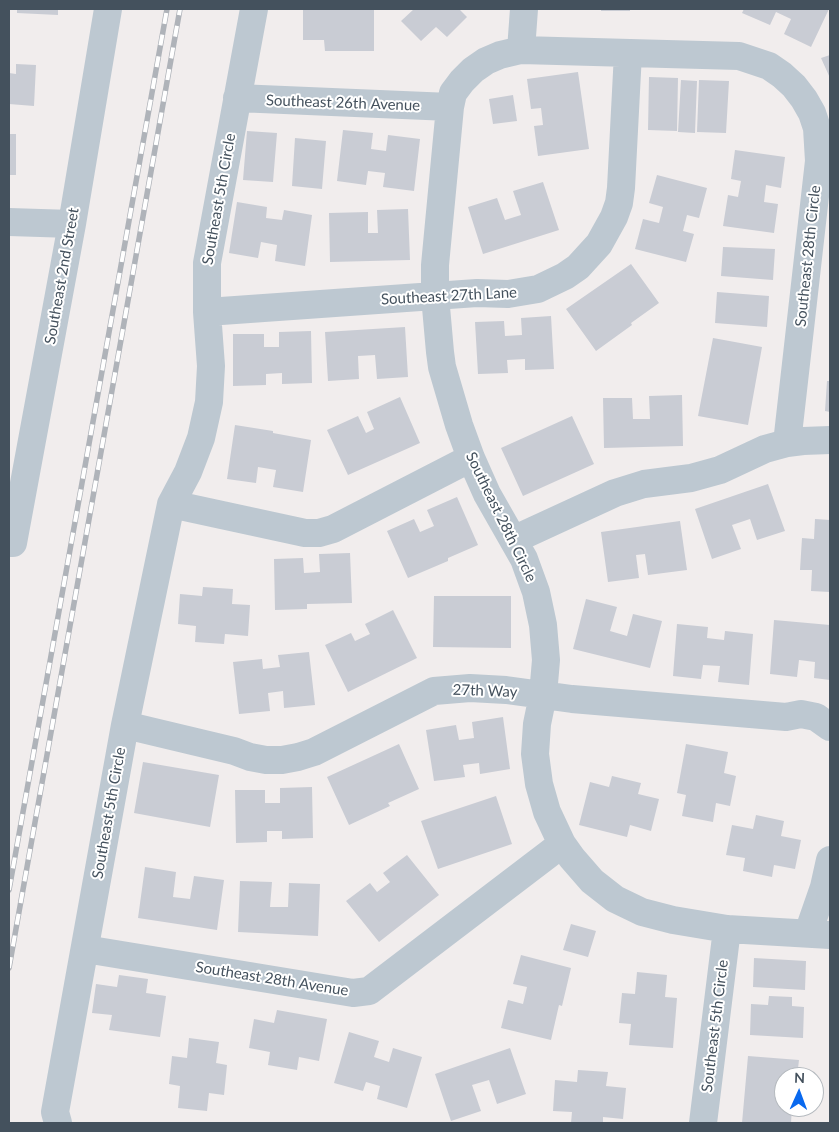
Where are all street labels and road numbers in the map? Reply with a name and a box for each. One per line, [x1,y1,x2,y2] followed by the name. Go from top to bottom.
[266,91,420,115] street label: Southeast 26th Avenue
[199,132,239,266] street label: Southeast 5th Circle
[792,184,824,328] street label: Southeast 28th Circle
[41,206,83,346] street label: Southeast 2nd Street
[381,283,517,309] street label: Southeast 27th Lane
[462,449,540,585] street label: Southeast 28th Circle
[452,681,518,701] street label: 27th Way
[89,746,129,880] street label: Southeast 5th Circle
[194,958,350,1000] street label: Southeast 28th Avenue
[698,959,732,1093] street label: Southeast 5th Circle

